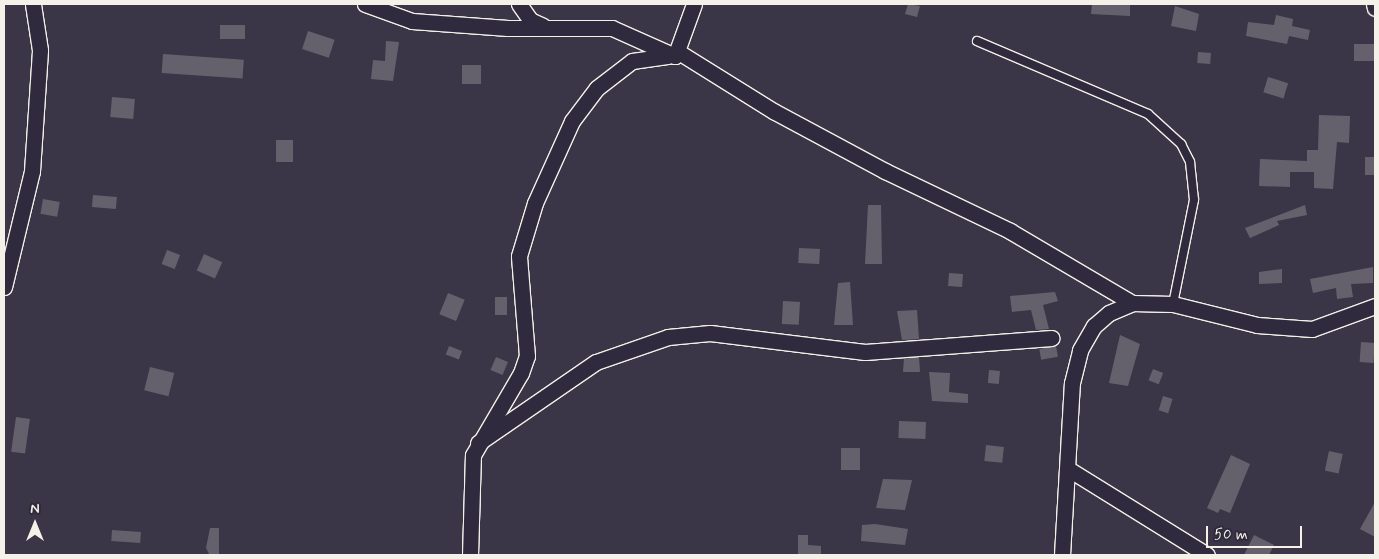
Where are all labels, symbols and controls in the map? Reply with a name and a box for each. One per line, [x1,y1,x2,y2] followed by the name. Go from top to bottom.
[10,499,60,549] north arrow
[30,500,40,518] text: N
[1209,516,1305,548] scale bar
[1214,525,1248,545] text: 50 m

